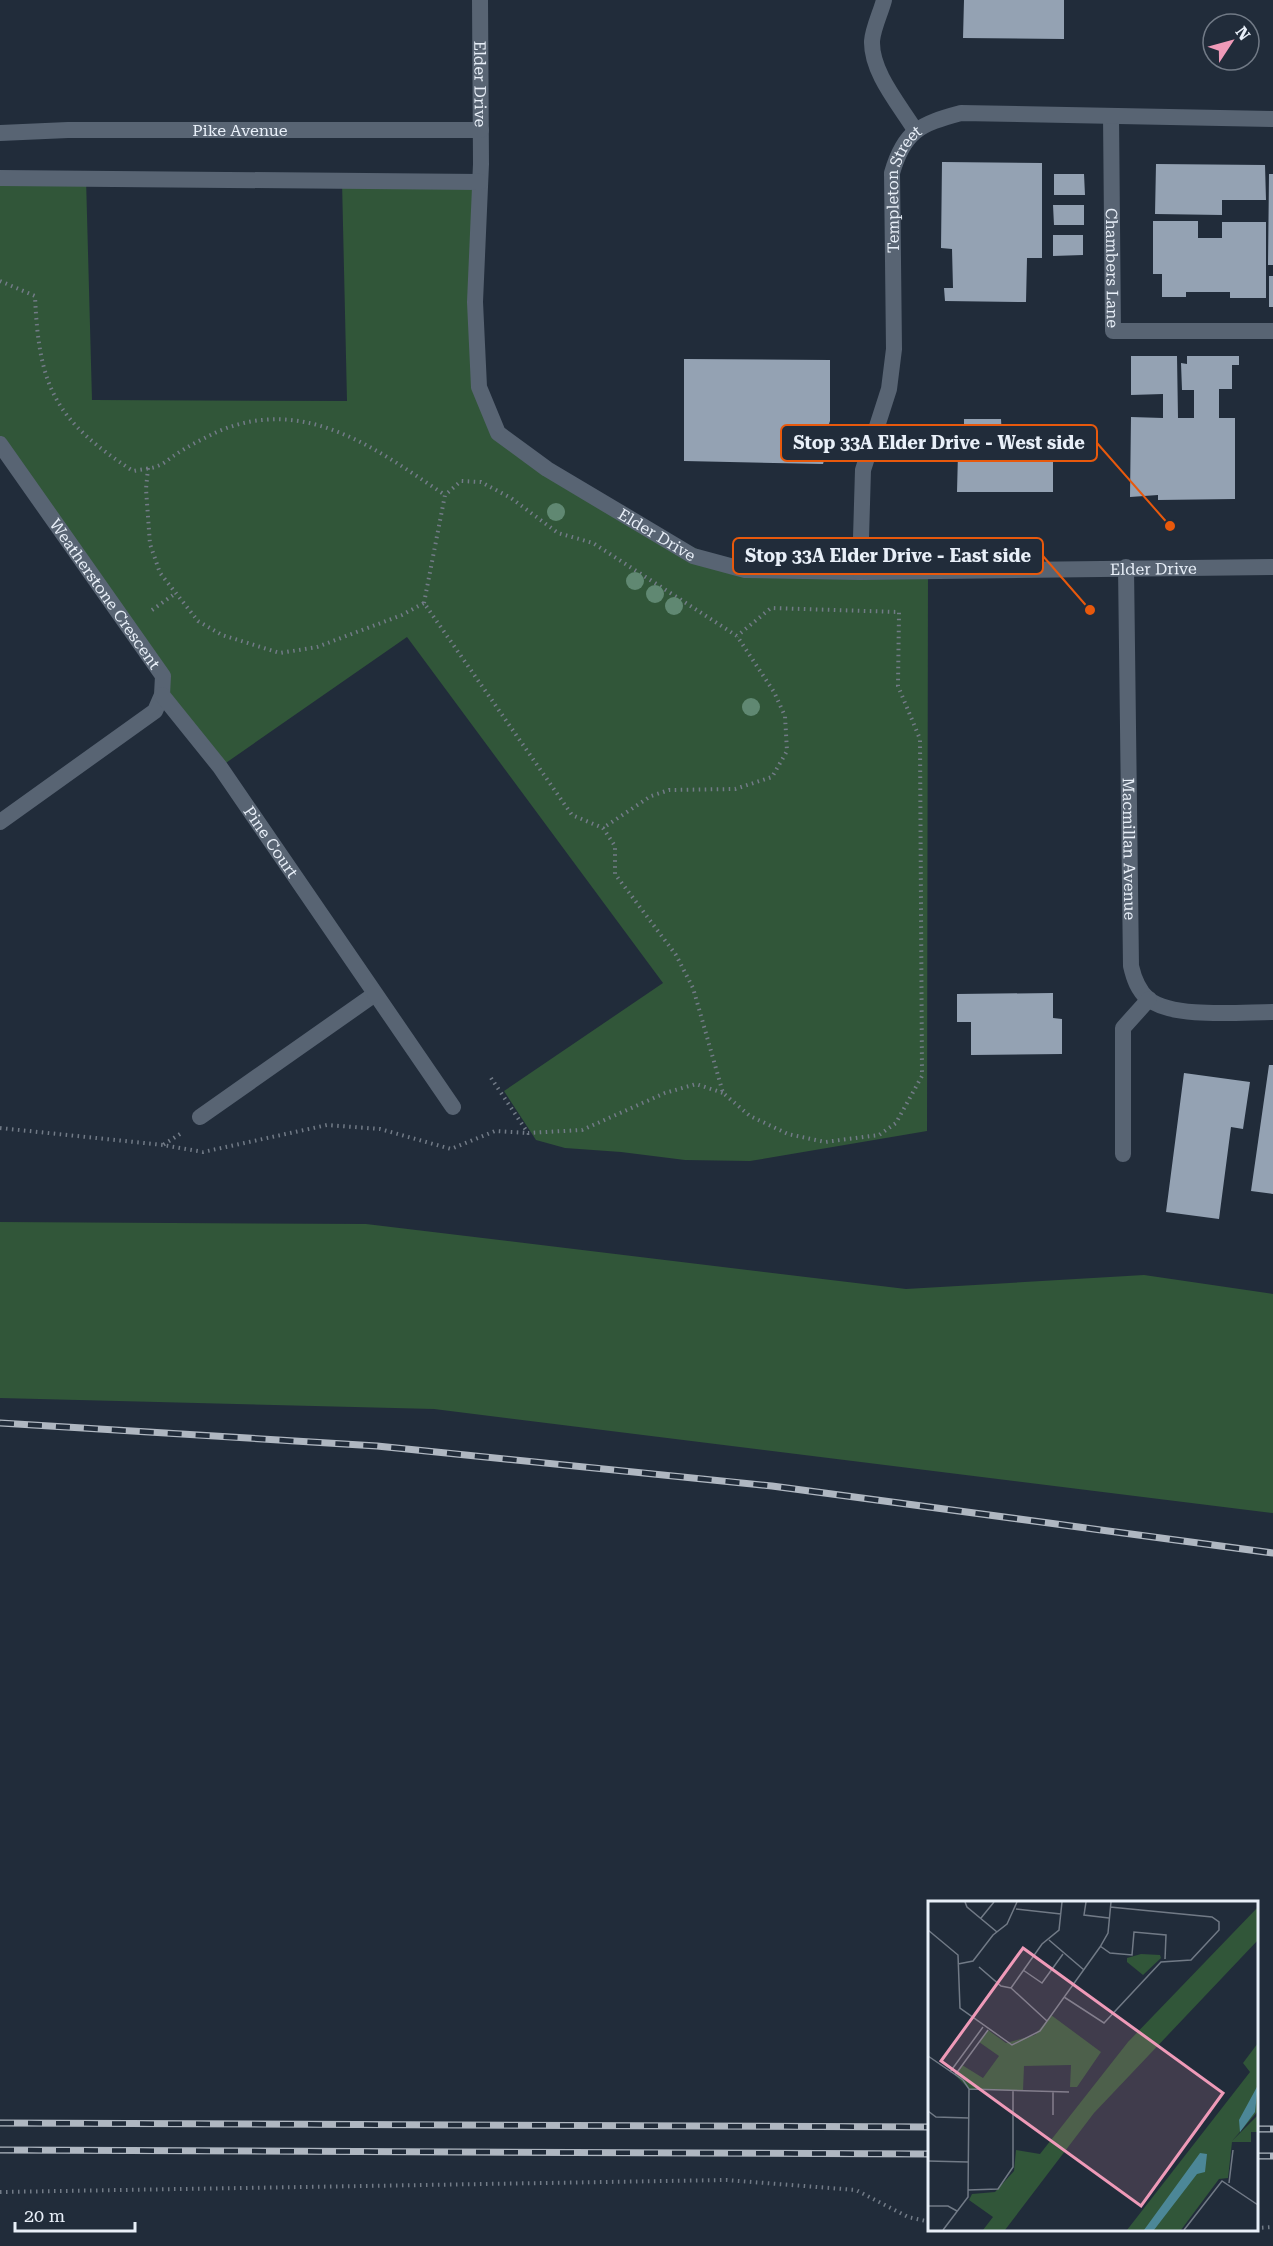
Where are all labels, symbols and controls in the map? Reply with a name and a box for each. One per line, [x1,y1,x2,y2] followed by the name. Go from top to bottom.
[1201,12,1261,72] north arrow
[1231,23,1254,44] text: N
[470,41,490,128] street label: Elder Drive
[192,121,288,140] street label: Pike Avenue
[883,121,925,253] street label: Templeton Street
[1102,208,1122,328] street label: Chambers Lane
[781,425,1097,461] callout: Stop 33A Elder Drive - West side
[793,432,1085,453] text: Stop 33A Elder Drive - West side
[615,505,699,566] street label: Elder Drive
[45,515,164,673] street label: Weatherstone Crescent
[733,538,1043,574] callout: Stop 33A Elder Drive - East side
[745,545,1031,566] text: Stop 33A Elder Drive - East side
[1110,559,1197,579] street label: Elder Drive
[1119,778,1139,921] street label: Macmillan Avenue
[240,802,302,882] street label: Pine Court
[928,1901,1258,2231] inset map
[15,2195,135,2233] scale bar
[24,2205,65,2226] text: 20 m

